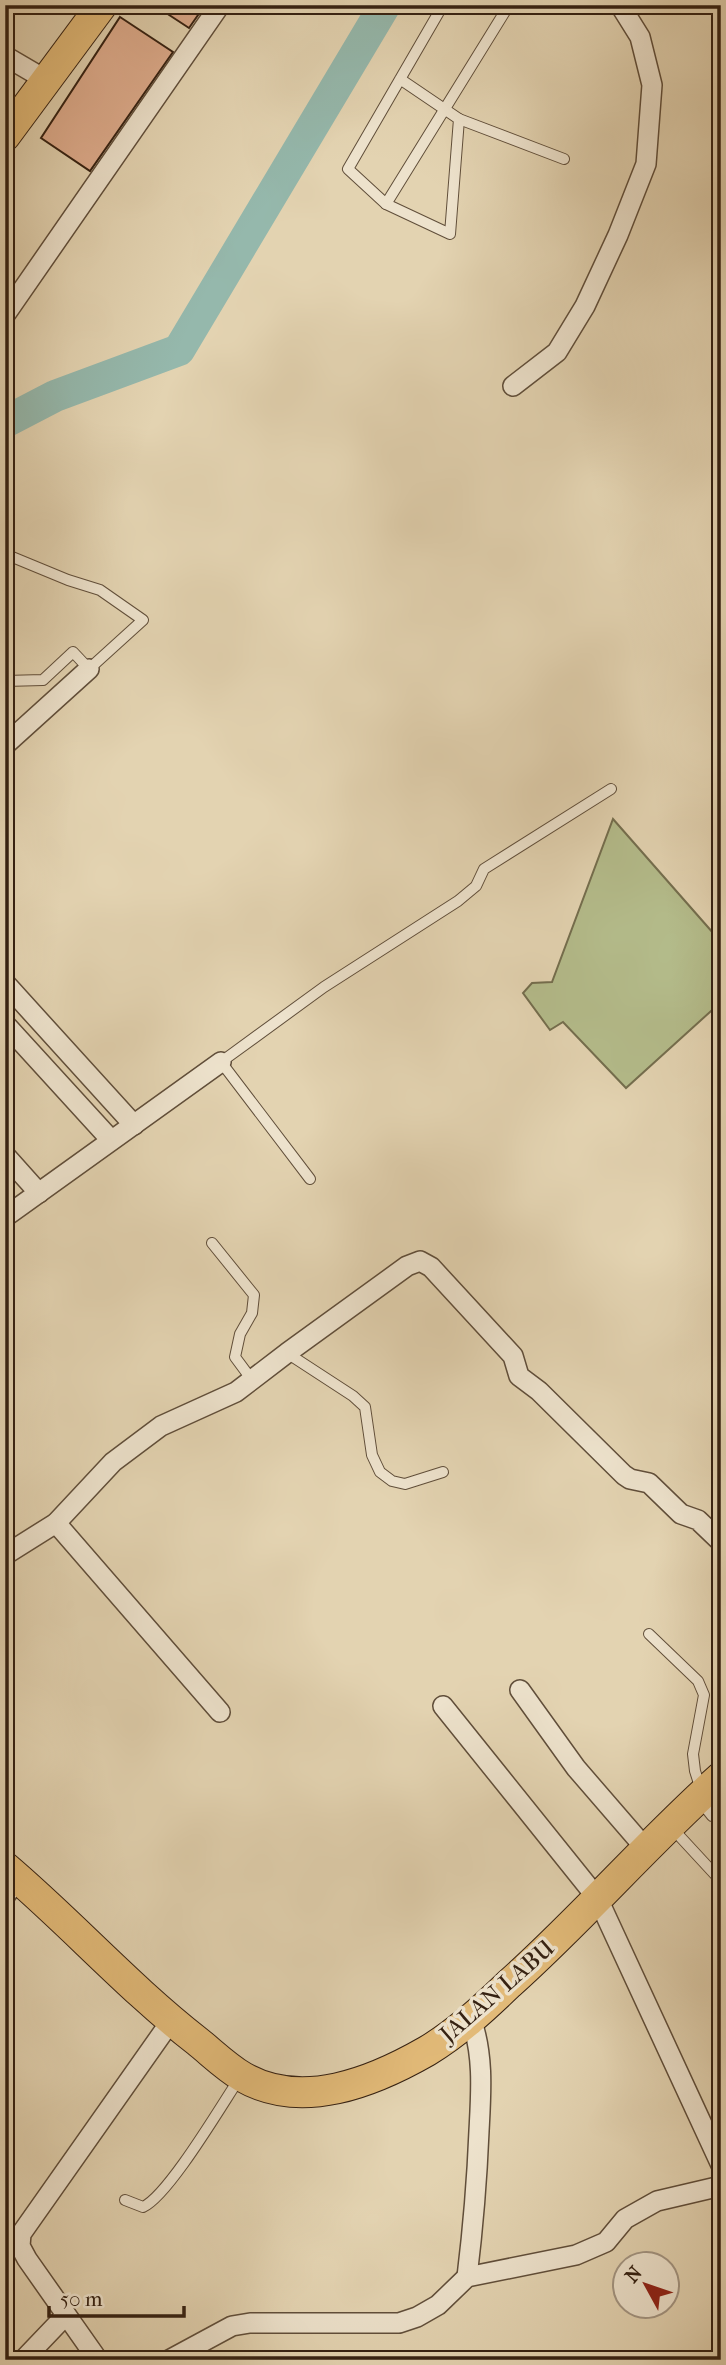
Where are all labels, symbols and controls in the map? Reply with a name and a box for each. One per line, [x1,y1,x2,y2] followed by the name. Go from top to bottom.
[432,1933,560,2050] street label: JALAN LABU
[610,2250,680,2320] north arrow
[621,2262,647,2287] text: N
[49,2274,184,2318] scale bar
[60,2287,103,2311] text: 50 m

